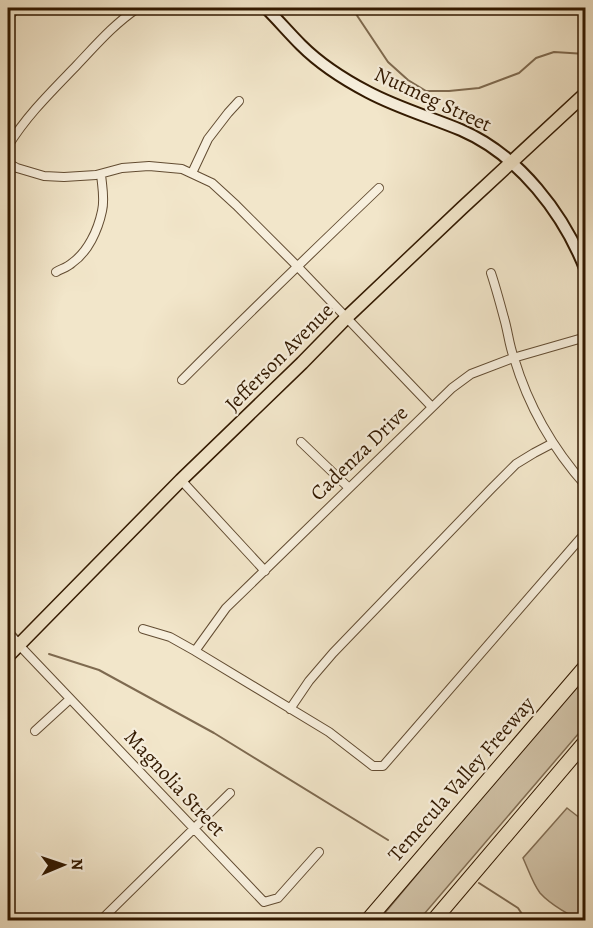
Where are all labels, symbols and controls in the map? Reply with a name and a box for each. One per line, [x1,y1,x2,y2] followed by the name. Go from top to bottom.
[370,60,496,138] street label: Nutmeg Street
[219,297,339,417] street label: Jefferson Avenue
[304,399,414,507] street label: Cadenza Drive
[382,690,541,867] street label: Temecula Valley Freeway
[118,724,232,843] street label: Magnolia Street
[33,835,93,895] north arrow
[66,858,88,871] text: N

